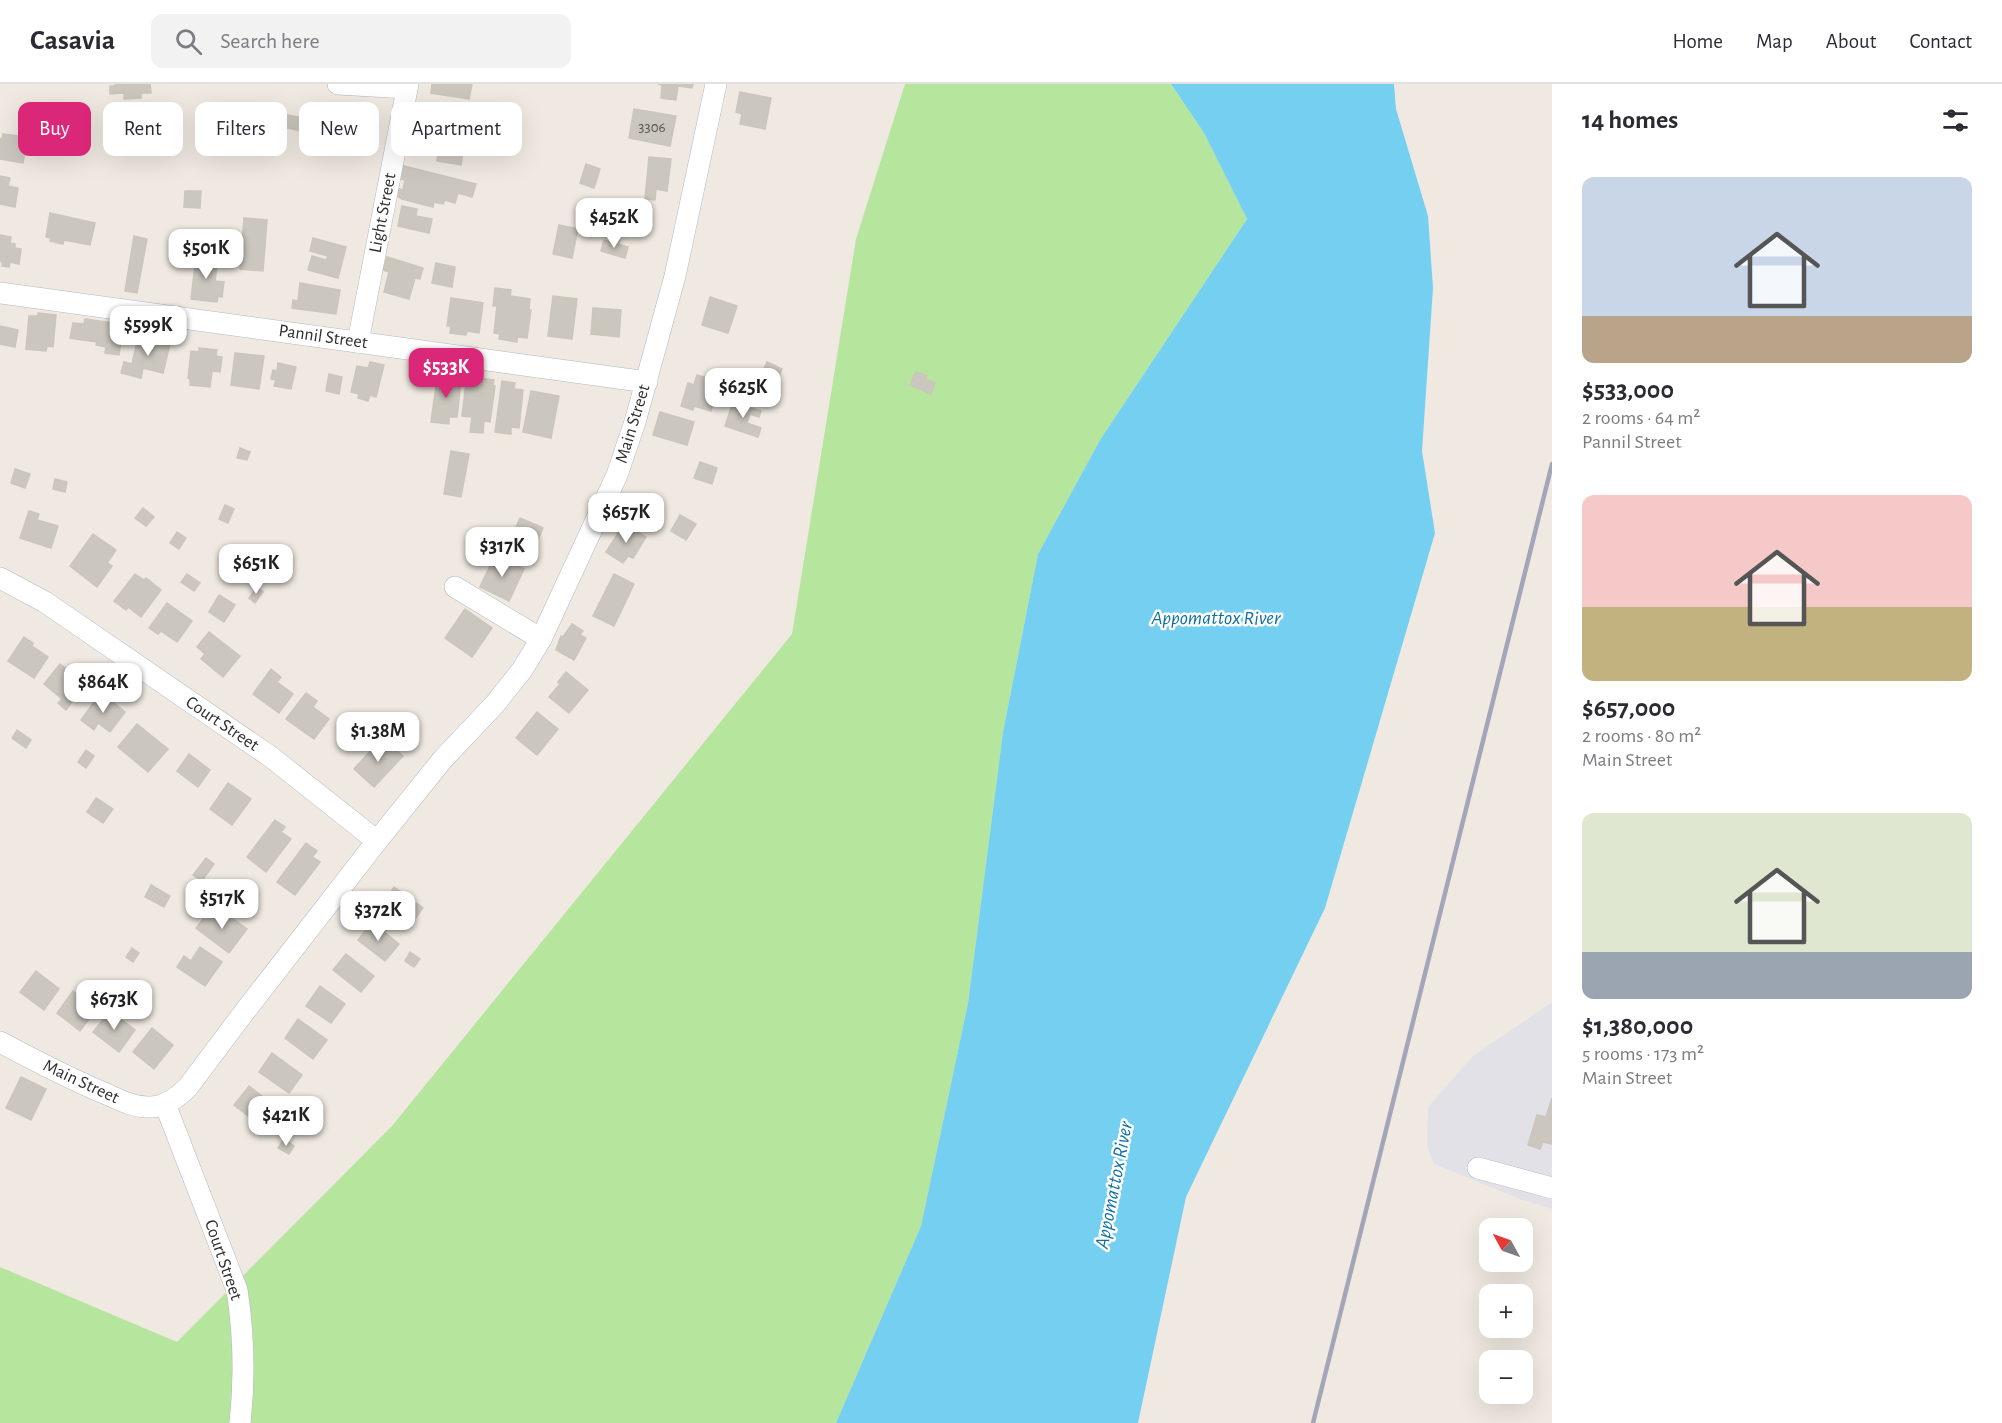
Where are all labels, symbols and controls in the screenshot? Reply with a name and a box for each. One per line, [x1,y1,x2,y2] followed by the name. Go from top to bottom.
[151,14,571,68] search box
[172,25,205,58] icon: search
[30,27,115,55] text: Casavia
[220,30,320,52] text: Search here
[1672,31,1723,52] text: Home
[1756,31,1793,52] text: Map
[1826,31,1876,52] text: About
[1909,31,1972,52] text: Contact
[18,102,91,156] chip: Buy
[103,102,183,156] chip: Rent
[195,102,287,156] chip: Filters
[299,102,379,156] chip: New
[391,102,522,156] chip: Apartment
[1939,104,1972,137] icon: filters
[1582,107,1678,133] text: 14 homes
[638,120,666,135] house number: 3306
[366,171,400,255] street label: Light Street
[572,198,656,249] pin: $452K
[590,207,638,227] text: $452K
[1723,216,1831,324] icon: home
[164,229,248,280] pin: $501K
[183,238,229,258] text: $501K
[106,306,190,357] pin: $599K
[124,315,172,335] text: $599K
[277,322,369,352] street label: Pannil Street
[404,348,488,399] pin: $533K
[423,357,469,377] text: $533K
[701,368,785,419] pin: $625K
[719,377,767,397] text: $625K
[1582,377,1674,403] text: $533,000
[613,382,654,466] street label: Main Street
[1582,408,1700,428] text: 2 rooms · 64 m²
[1582,432,1682,452] text: Pannil Street
[584,493,668,544] pin: $657K
[602,502,650,522] text: $657K
[460,527,544,578] pin: $317K
[1723,534,1831,642] icon: home
[479,536,525,556] text: $317K
[214,544,298,595] pin: $651K
[233,553,279,573] text: $651K
[1151,608,1281,628] water label: Appomattox River
[61,663,145,714] pin: $864K
[78,672,128,692] text: $864K
[182,693,262,755] street label: Court Street
[1582,695,1675,721] text: $657,000
[329,712,427,763] pin: $1.38M
[350,721,406,741] text: $1.38M
[1582,726,1701,746] text: 2 rooms · 80 m²
[1582,750,1672,770] text: Main Street
[1723,852,1831,960] icon: home
[180,879,264,930] pin: $517K
[199,888,245,908] text: $517K
[336,891,420,942] pin: $372K
[354,900,402,920] text: $372K
[72,980,156,1031] pin: $673K
[90,989,138,1009] text: $673K
[1582,1013,1693,1039] text: $1,380,000
[1582,1044,1704,1064] text: 5 rooms · 173 m²
[40,1057,122,1107] street label: Main Street
[1582,1068,1672,1088] text: Main Street
[244,1096,328,1147] pin: $421K
[262,1105,310,1125] text: $421K
[1092,1119,1136,1251] water label: Appomattox River
[201,1217,245,1303] street label: Court Street
[1479,1218,1533,1272] north arrow
[1479,1218,1533,1404] map controls
[1479,1284,1533,1338] button: +
[1479,1350,1533,1404] button: −

